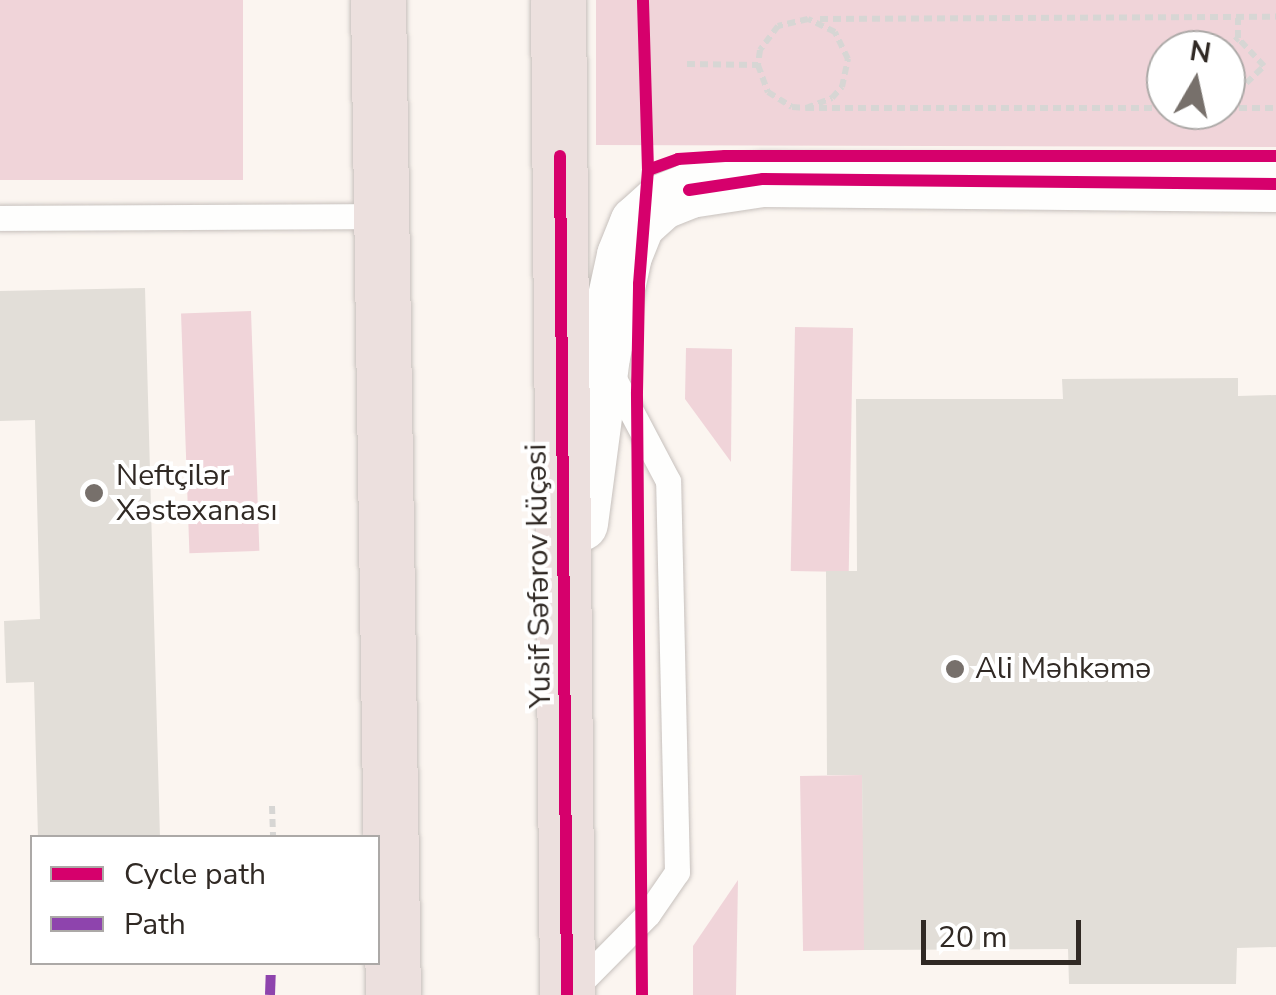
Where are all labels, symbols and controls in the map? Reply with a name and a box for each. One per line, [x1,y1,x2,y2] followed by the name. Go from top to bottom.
[1146,30,1246,130] north arrow
[1187,32,1214,73] text: N
[519,444,559,708] street label: Yusif Səfərov küçəsi
[116,458,277,528] place label: Neftçilər Xəstəxanası
[81,480,107,506] marker: Neftçilər Xəstəxanası
[975,651,1151,687] place label: Ali Məhkəmə
[944,658,966,680] marker: Ali Məhkəmə
[30,835,380,965] legend
[124,854,266,895] text: Cycle path
[926,900,1086,962] scale bar
[124,904,186,945] text: Path
[938,917,1007,958] text: 20 m

